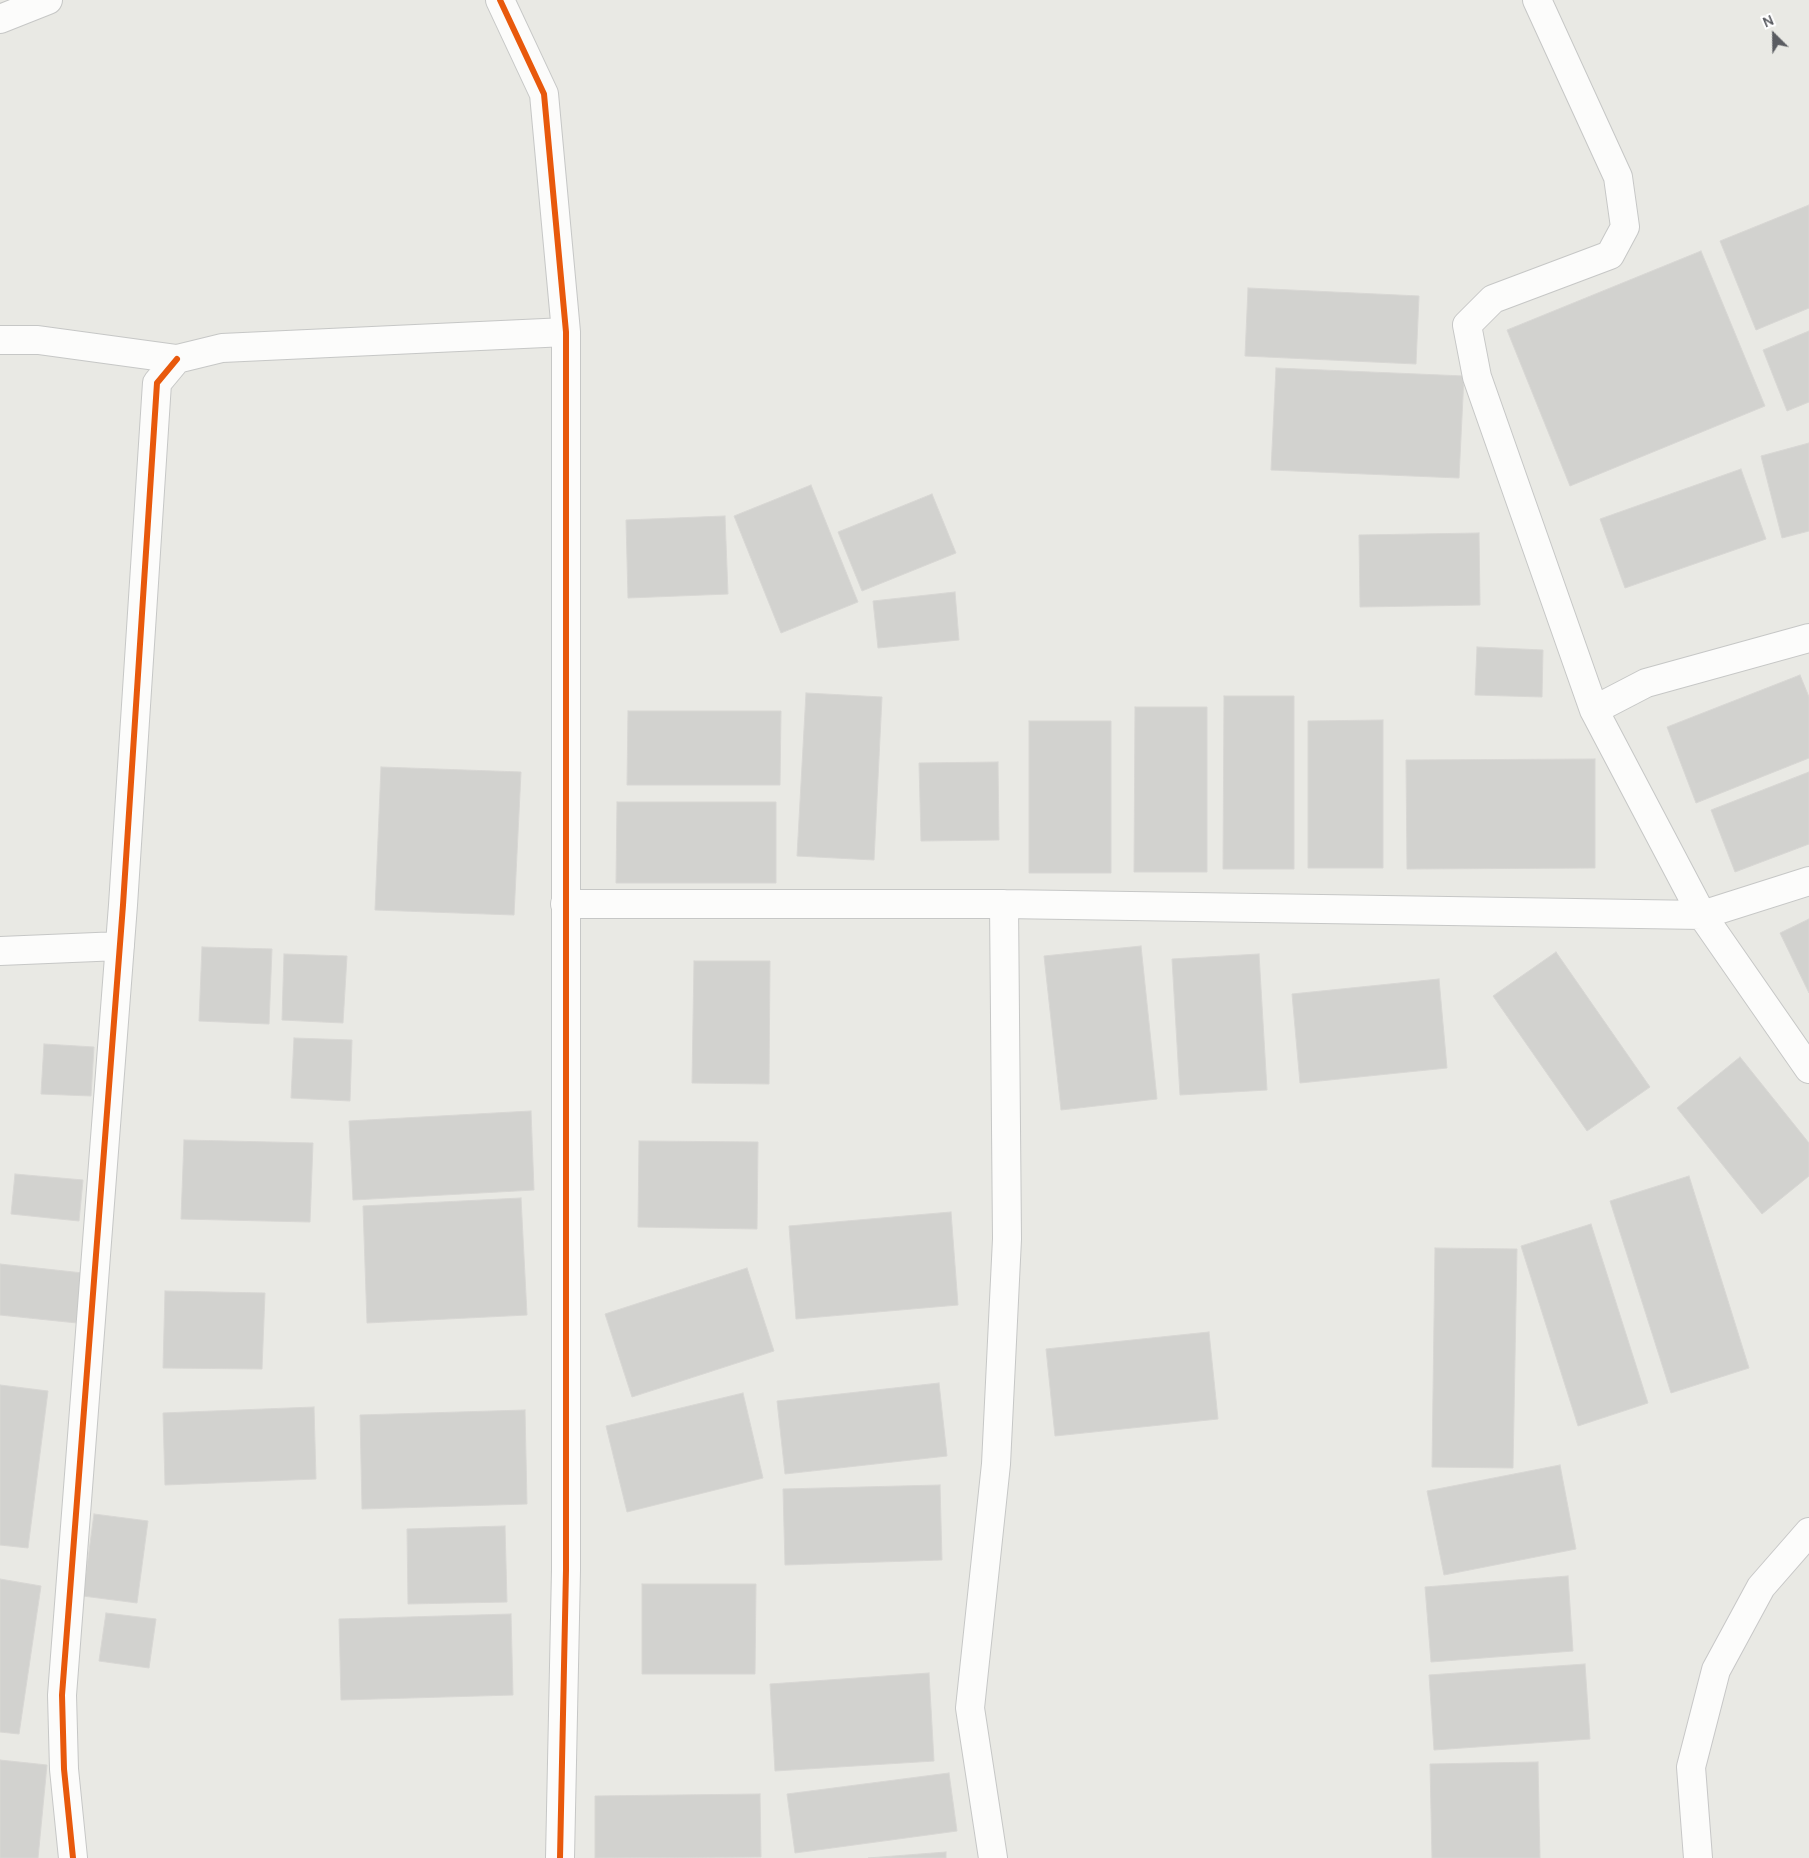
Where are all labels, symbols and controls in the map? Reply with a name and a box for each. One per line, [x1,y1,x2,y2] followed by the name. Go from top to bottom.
[1749,10,1799,60] north arrow
[1760,10,1776,31] text: N

